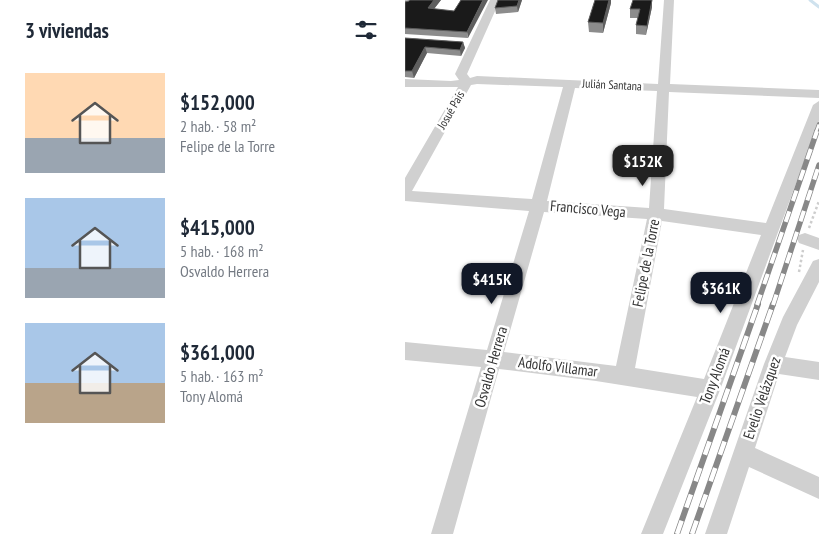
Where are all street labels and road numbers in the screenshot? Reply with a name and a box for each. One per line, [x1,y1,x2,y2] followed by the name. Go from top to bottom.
[581,75,642,94] street label: Julián Santana
[433,88,467,132] street label: Josué País
[550,196,627,221] street label: Francisco Vega
[628,217,663,309] street label: Felipe de la Torre
[470,324,511,410] street label: Osvaldo Herrera
[695,345,734,407] street label: Tony Alomá
[517,352,600,381] street label: Adolfo Villamar
[739,354,785,442] street label: Evelio Velázquez

